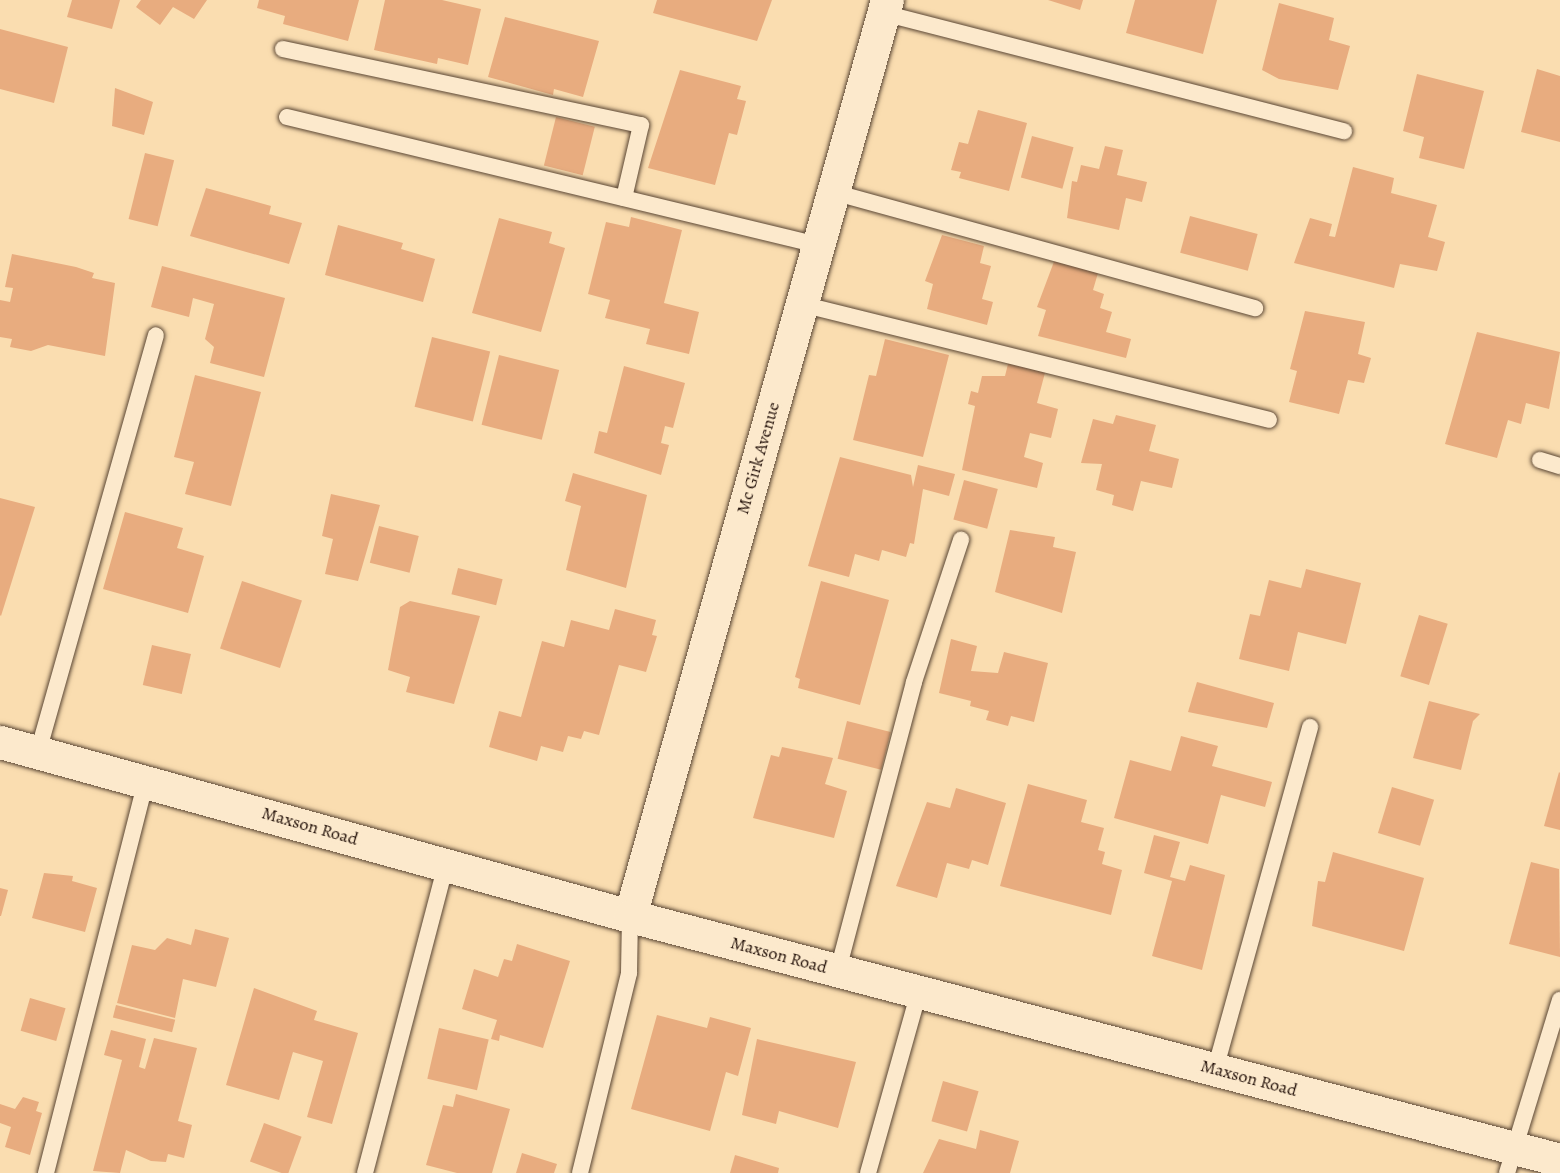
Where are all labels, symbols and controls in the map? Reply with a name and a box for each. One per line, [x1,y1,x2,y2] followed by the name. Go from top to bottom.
[732,399,784,517] street label: Mc Girk Avenue
[259,802,361,850] street label: Maxson Road
[728,932,830,978] street label: Maxson Road
[1198,1055,1300,1101] street label: Maxson Road

